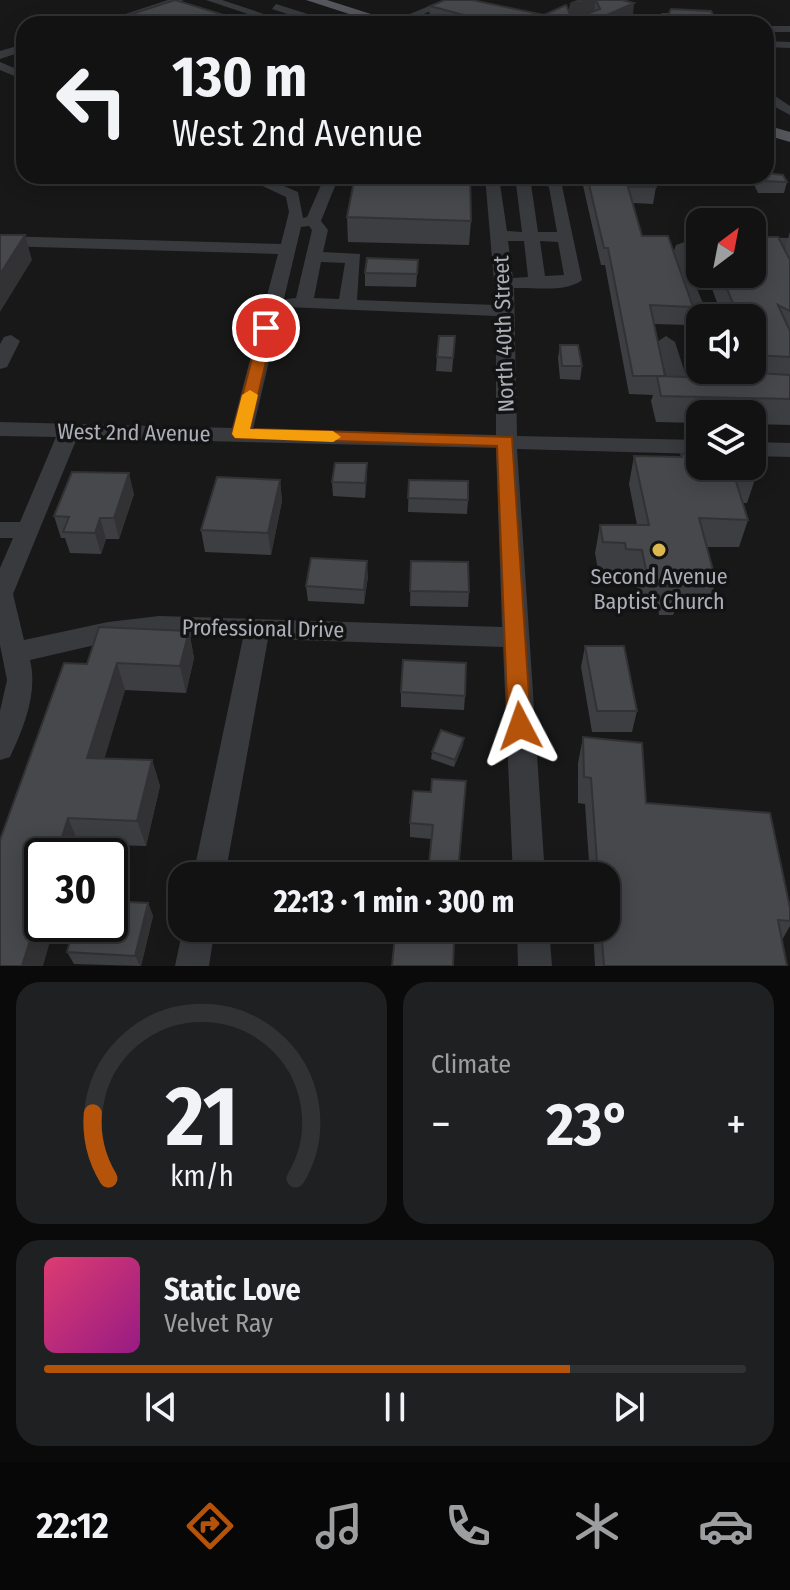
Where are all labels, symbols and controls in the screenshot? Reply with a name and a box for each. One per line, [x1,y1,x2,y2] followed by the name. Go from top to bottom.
[172,44,307,111] text: 130 m
[40,48,144,152] icon: left
[172,112,423,156] text: West 2nd Avenue
[686,208,766,288] north arrow
[686,208,766,480] map controls
[487,254,520,413] street label: North 40th Street
[232,294,300,362] pin
[686,304,766,384] button: sound
[244,306,288,350] icon: arrive
[686,400,766,480] button: layers
[57,418,211,447] street label: West 2nd Avenue
[650,541,668,559] marker: Second Avenue Baptist Church
[590,563,728,615] place label: Second Avenue Baptist Church
[182,614,344,643] street label: Professional Drive
[478,684,562,768] position arrow
[24,838,128,942] speed limit sign: 30
[274,884,514,920] text: 22:13 · 1 min · 300 m
[431,1049,511,1080] text: Climate
[164,1067,238,1167] text: 21
[546,1089,631,1161] text: 23°
[431,1098,451,1151] text: −
[726,1098,746,1151] text: +
[170,1159,233,1194] text: km/h
[164,1272,301,1308] text: Static Love
[164,1308,273,1339] text: Velvet Ray
[139,1385,183,1429] icon: previous
[373,1385,417,1429] icon: pause
[607,1385,651,1429] icon: next
[182,1498,238,1554] icon: directions
[311,1498,367,1554] icon: music
[440,1498,496,1554] icon: phone
[569,1498,625,1554] icon: climate
[698,1498,754,1554] icon: car
[36,1504,109,1548] text: 22:12

